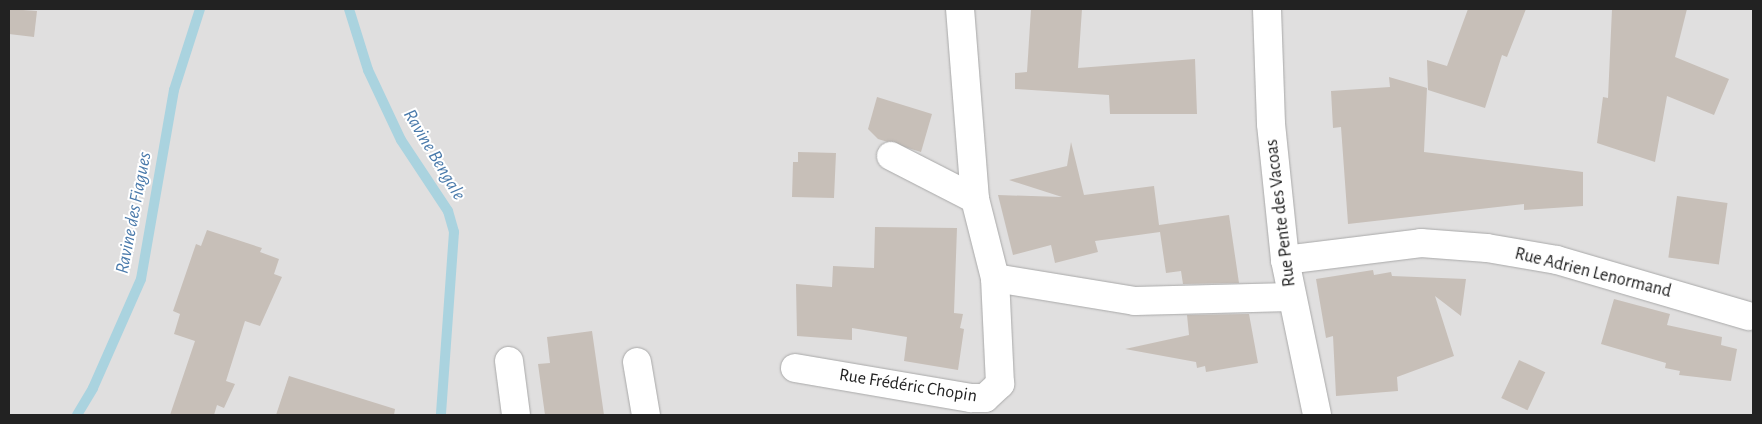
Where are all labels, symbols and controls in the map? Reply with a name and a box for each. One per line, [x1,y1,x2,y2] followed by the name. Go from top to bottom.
[398,105,470,205] water label: Ravine Bengale
[1261,138,1301,288] street label: Rue Pente des Vacoas
[111,150,157,276] water label: Ravine des Fiagues
[1512,243,1674,303] street label: Rue Adrien Lenormand
[837,364,979,408] street label: Rue Frédéric Chopin

